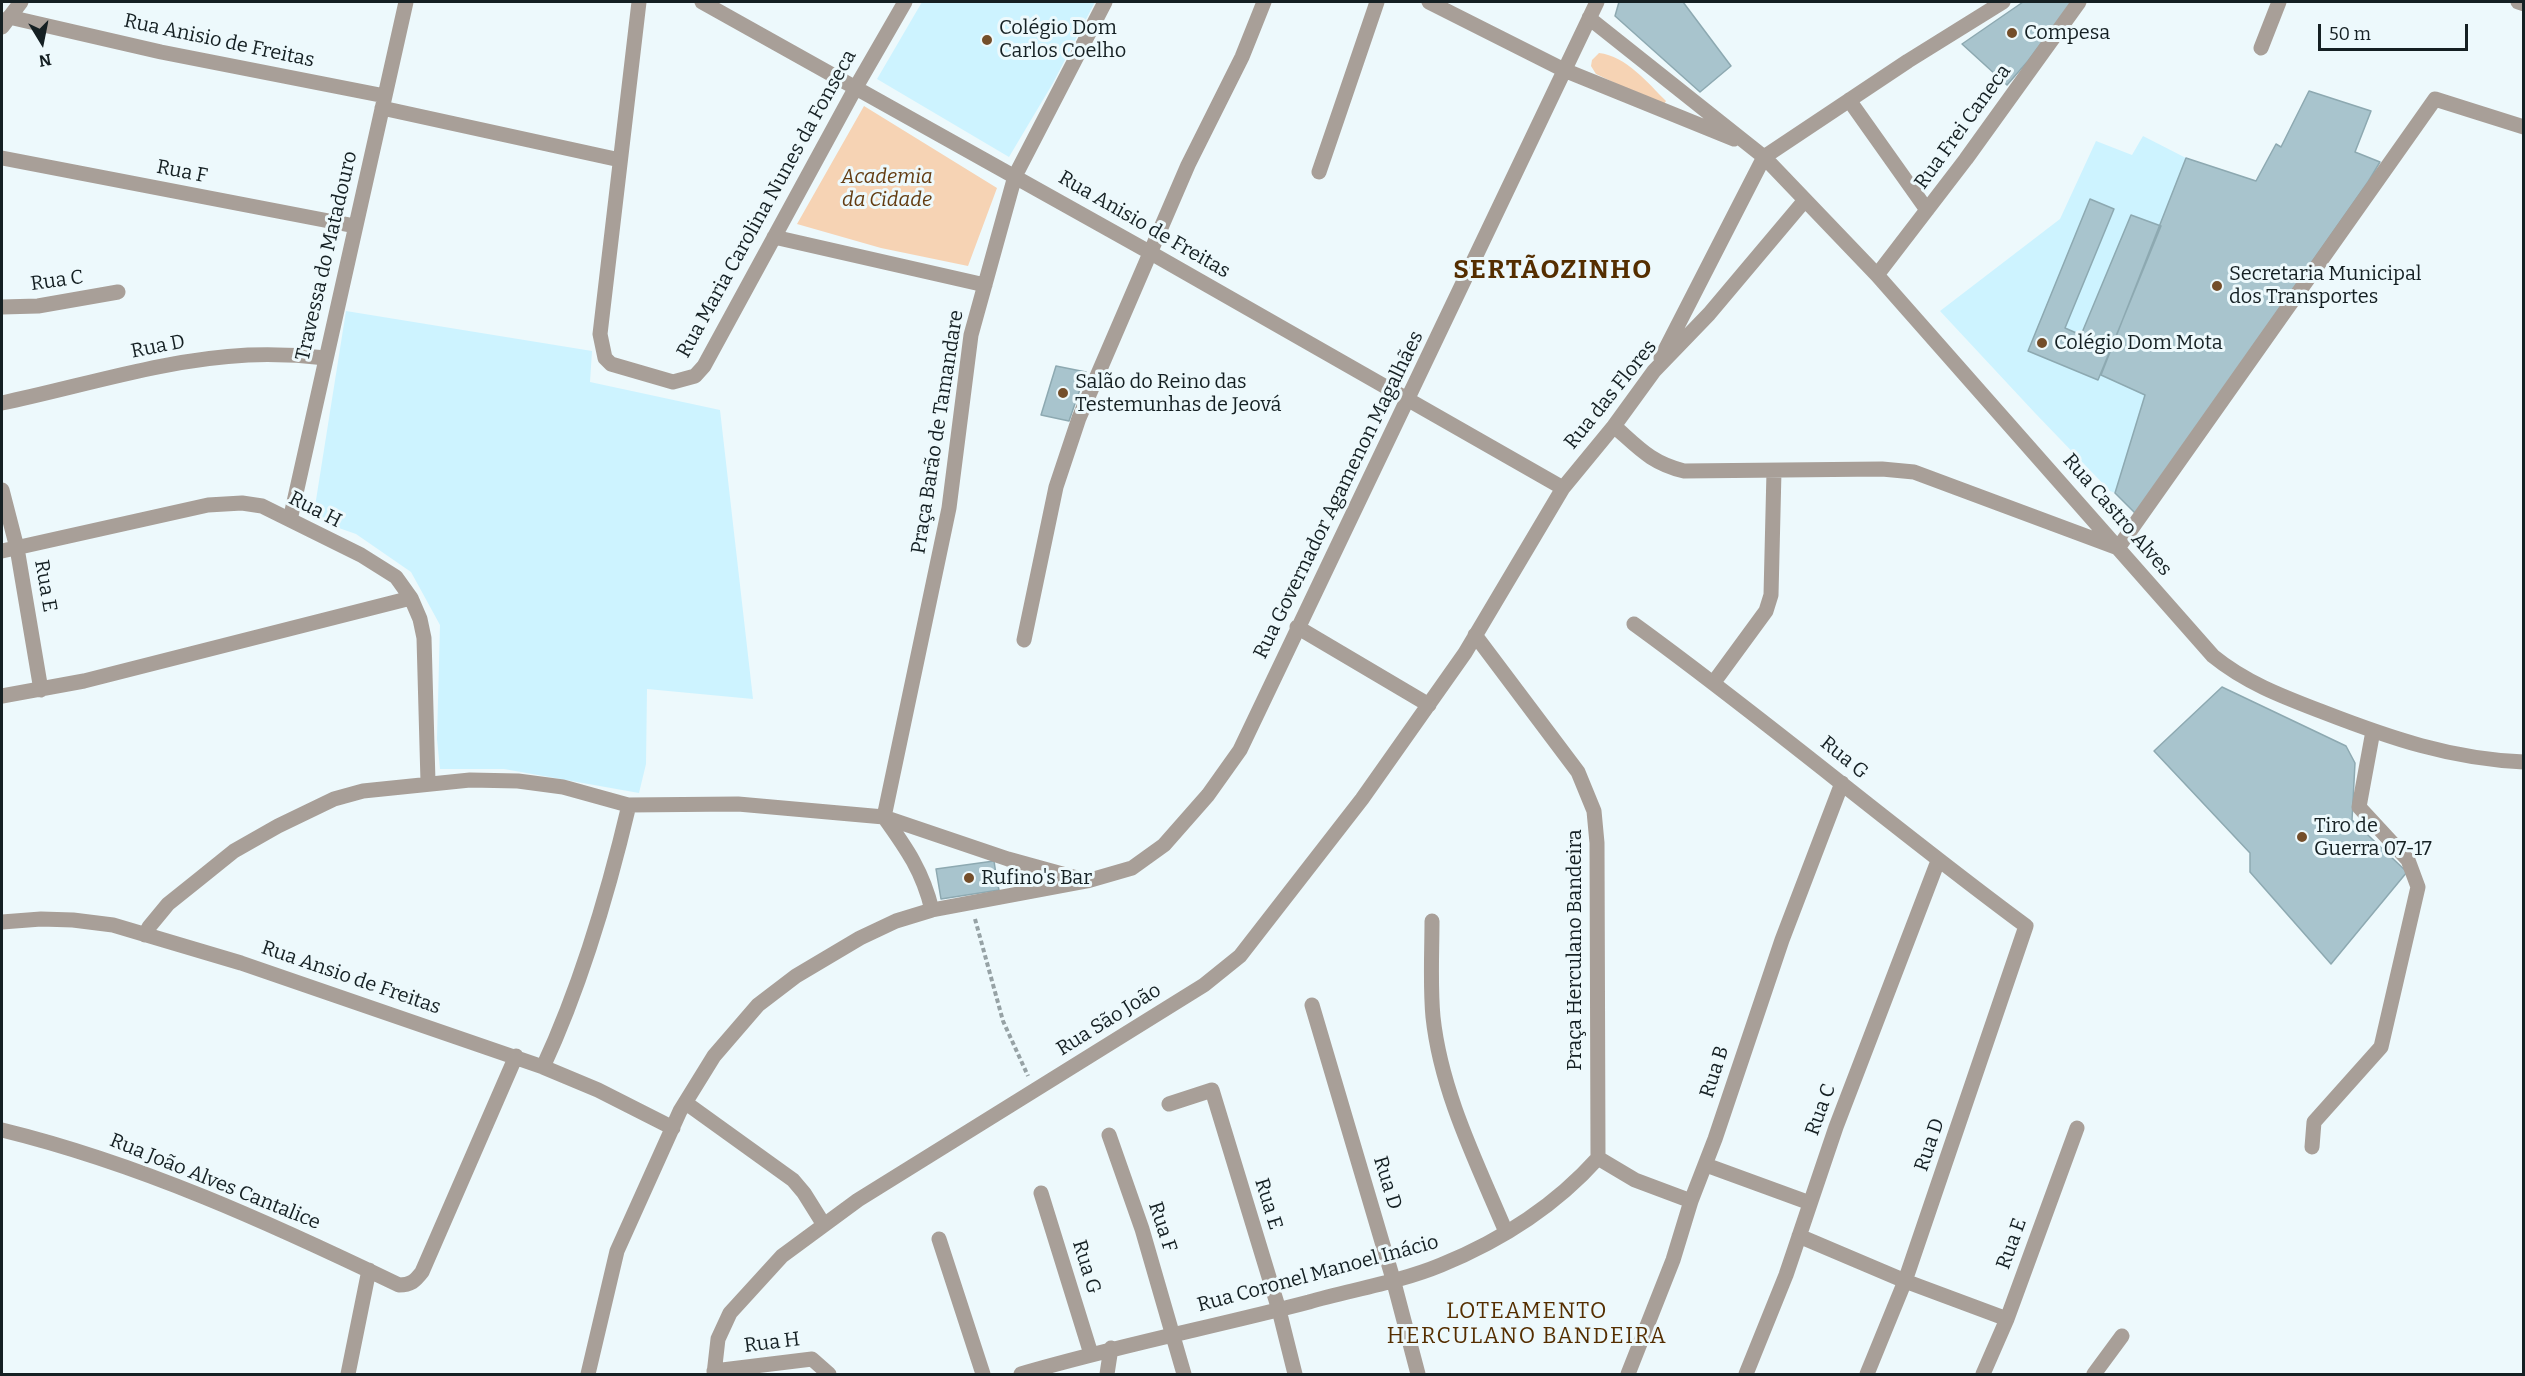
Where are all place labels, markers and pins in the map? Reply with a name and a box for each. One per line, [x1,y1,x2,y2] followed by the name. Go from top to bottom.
[999,16,1126,63] place label: Colégio Dom Carlos Coelho
[2024,21,2110,45] place label: Compesa
[2005,26,2019,40] marker: Compesa
[980,33,994,47] marker: Colégio Dom Carlos Coelho
[2229,262,2422,309] place label: Secretaria Municipal dos Transportes
[2210,279,2224,293] marker: Secretaria Municipal dos Transportes
[2054,331,2223,355] place label: Colégio Dom Mota
[2035,336,2049,350] marker: Colégio Dom Mota
[1075,370,1282,417] place label: Salão do Reino das Testemunhas de Jeová
[1056,386,1070,400] marker: Salão do Reino das Testemunhas de Jeová
[2314,814,2432,861] place label: Tiro de Guerra 07-17
[2295,830,2309,844] marker: Tiro de Guerra 07-17
[981,866,1092,890] place label: Rufino's Bar
[962,871,976,885] marker: Rufino's Bar

